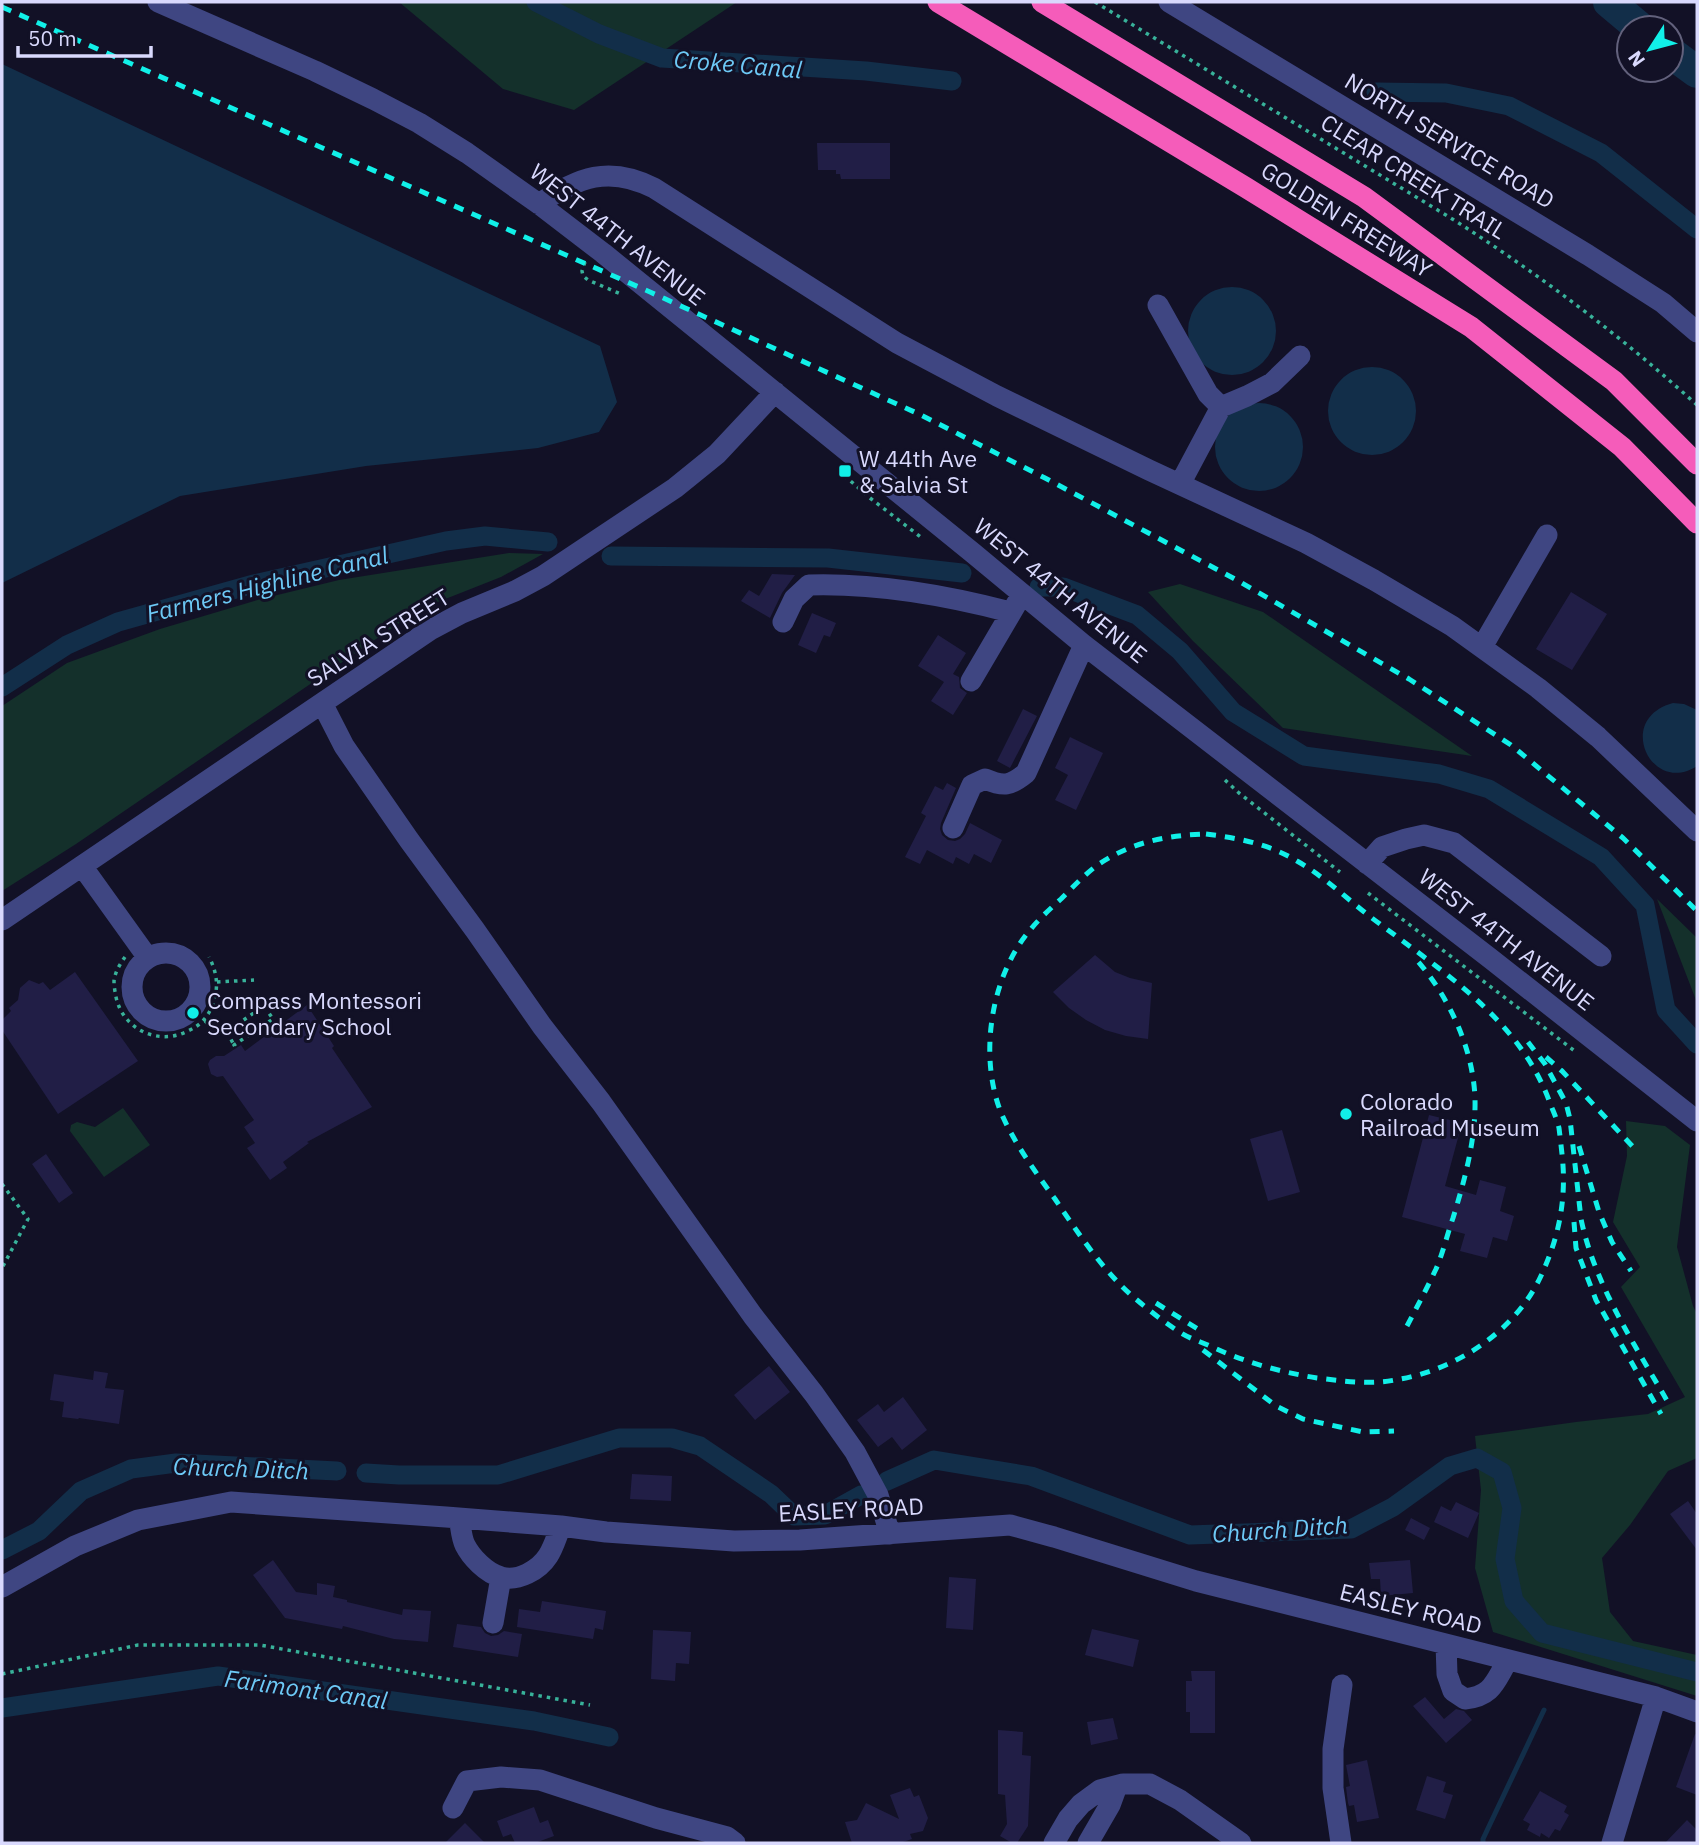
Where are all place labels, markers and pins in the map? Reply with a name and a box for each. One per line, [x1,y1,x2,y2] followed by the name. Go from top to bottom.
[859,443,977,499] place label: W 44th Ave & Salvia St
[837,463,853,479] marker: W 44th Ave & Salvia St
[207,985,422,1041] place label: Compass Montessori Secondary School
[185,1005,201,1021] marker: Compass Montessori Secondary School
[1360,1086,1540,1142] place label: Colorado Railroad Museum
[1338,1106,1354,1122] marker: Colorado Railroad Museum

